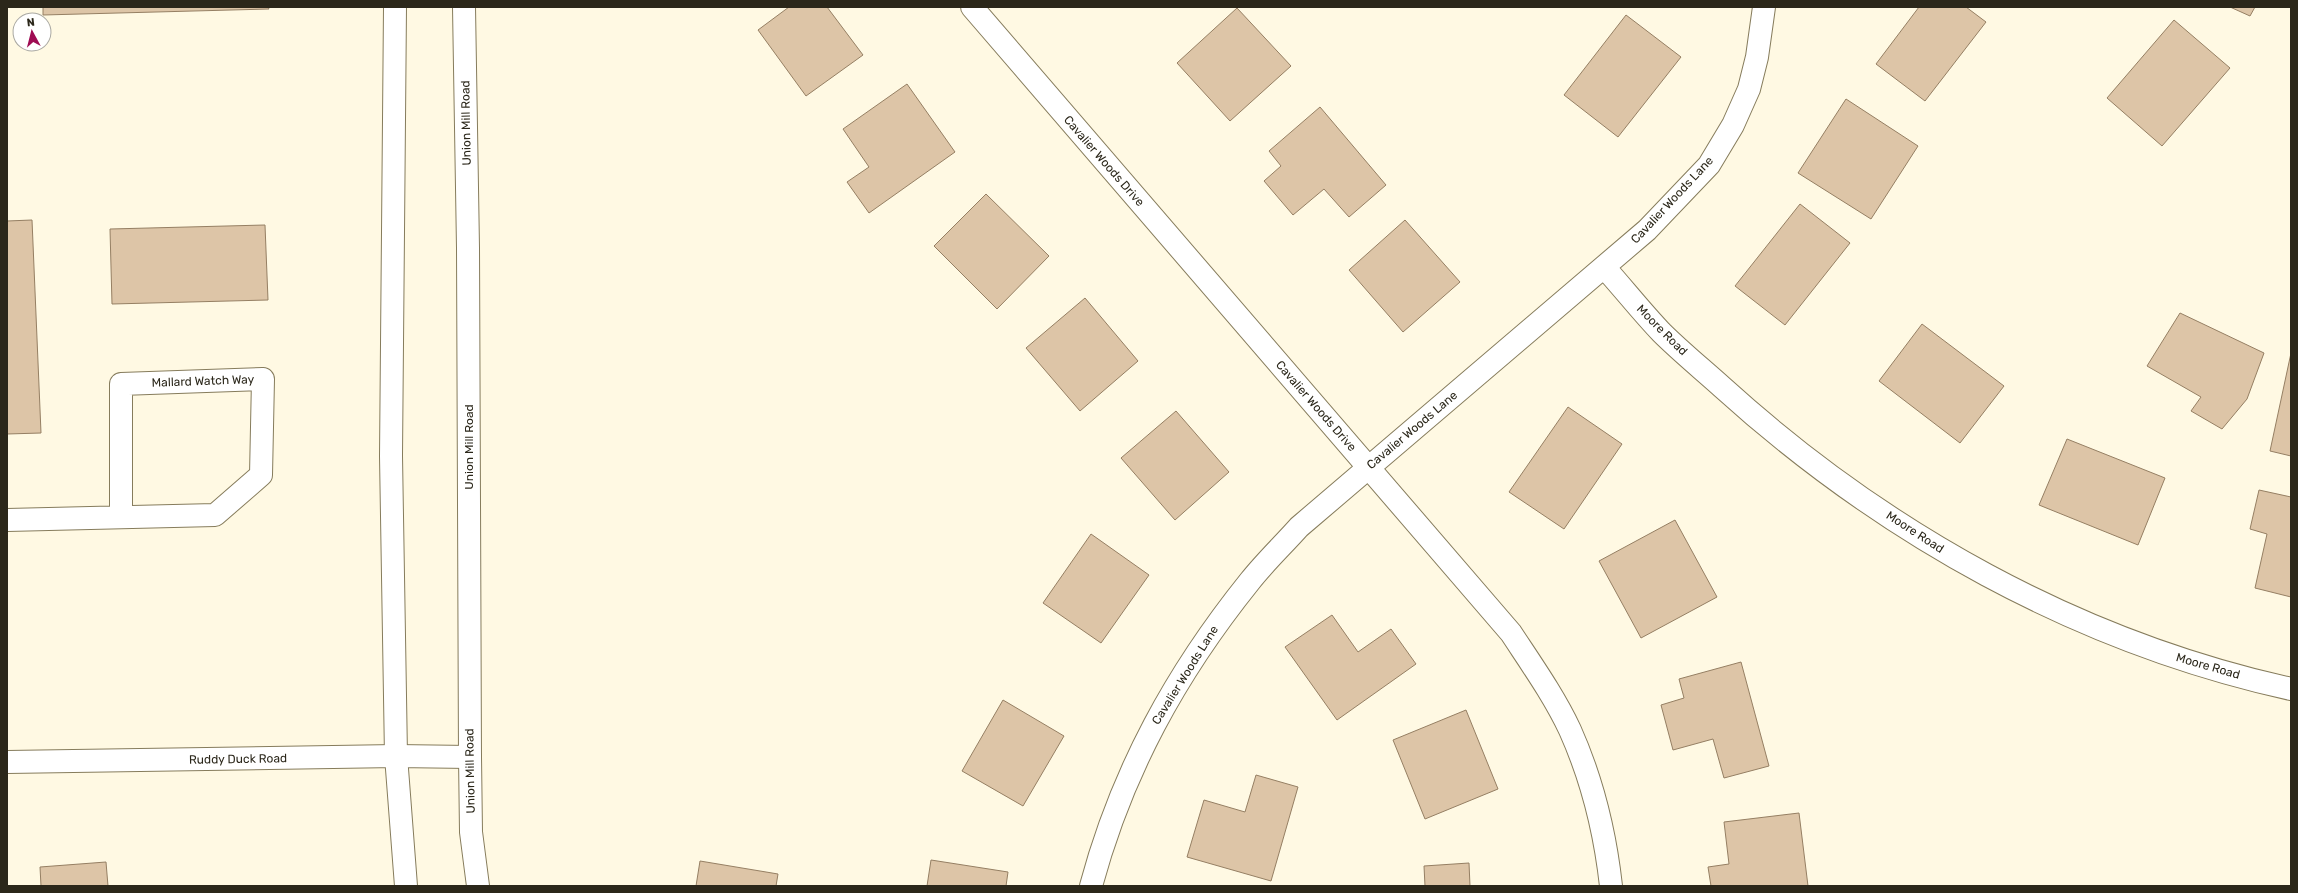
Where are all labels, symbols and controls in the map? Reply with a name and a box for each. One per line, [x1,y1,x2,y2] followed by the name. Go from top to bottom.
[12,12,52,52] north arrow
[26,16,36,30] text: N
[458,80,474,166] street label: Union Mill Road
[1061,113,1147,209] street label: Cavalier Woods Drive
[1628,153,1716,246] street label: Cavalier Woods Lane
[1634,302,1690,358] street label: Moore Road
[1273,358,1359,454] street label: Cavalier Woods Drive
[151,372,255,390] street label: Mallard Watch Way
[1364,388,1460,472] street label: Cavalier Woods Lane
[462,404,476,490] street label: Union Mill Road
[1884,508,1946,556] street label: Moore Road
[1149,623,1221,727] street label: Cavalier Woods Lane
[2174,650,2242,682] street label: Moore Road
[462,728,478,814] street label: Union Mill Road
[189,751,287,767] street label: Ruddy Duck Road

